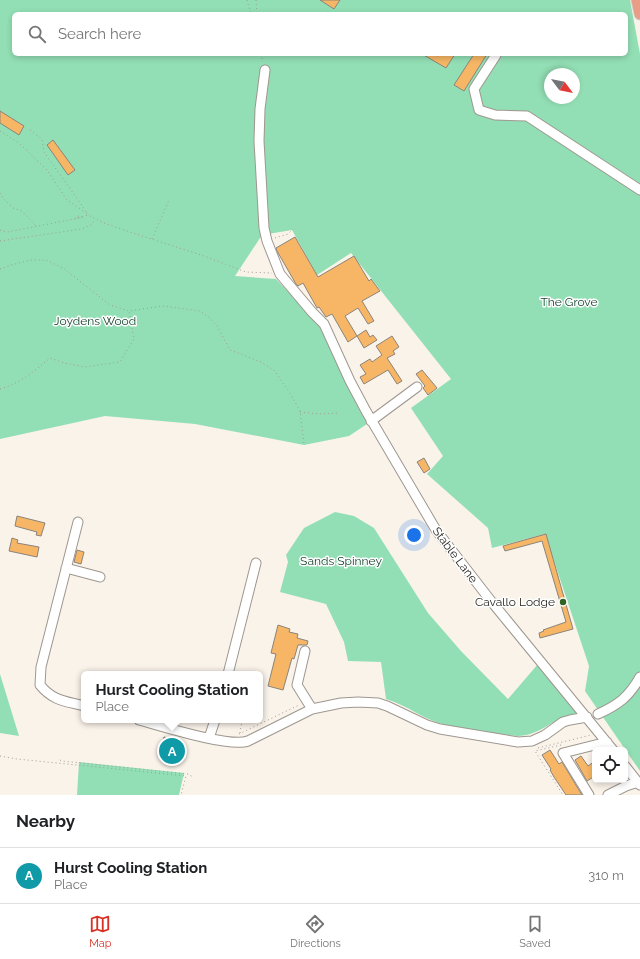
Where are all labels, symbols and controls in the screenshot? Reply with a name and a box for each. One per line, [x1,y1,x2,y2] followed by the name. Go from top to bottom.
[12,12,628,56] search box
[26,23,48,45] icon: search
[58,25,141,43] text: Search here
[544,68,580,104] north arrow
[540,295,598,309] park label: The Grove
[54,314,136,328] park label: Joydens Wood
[430,524,480,586] street label: Stable Lane
[404,525,424,545] your location
[300,554,382,568] park label: Sands Spinney
[475,595,555,609] place label: Cavallo Lodge
[558,597,568,607] marker: Cavallo Lodge
[81,671,263,723] popup
[95,681,249,699] text: Hurst Cooling Station
[95,699,129,714] text: Place
[159,736,185,766] pin: A
[592,747,628,783] map controls
[592,747,628,783] button: locate
[16,811,75,831] text: Nearby
[54,859,207,877] text: Hurst Cooling Station
[25,868,33,883] text: A
[588,868,624,883] text: 310 m
[54,877,87,892] text: Place
[89,913,112,950] tab: Map
[290,913,341,950] tab: Directions
[519,913,551,950] tab: Saved

